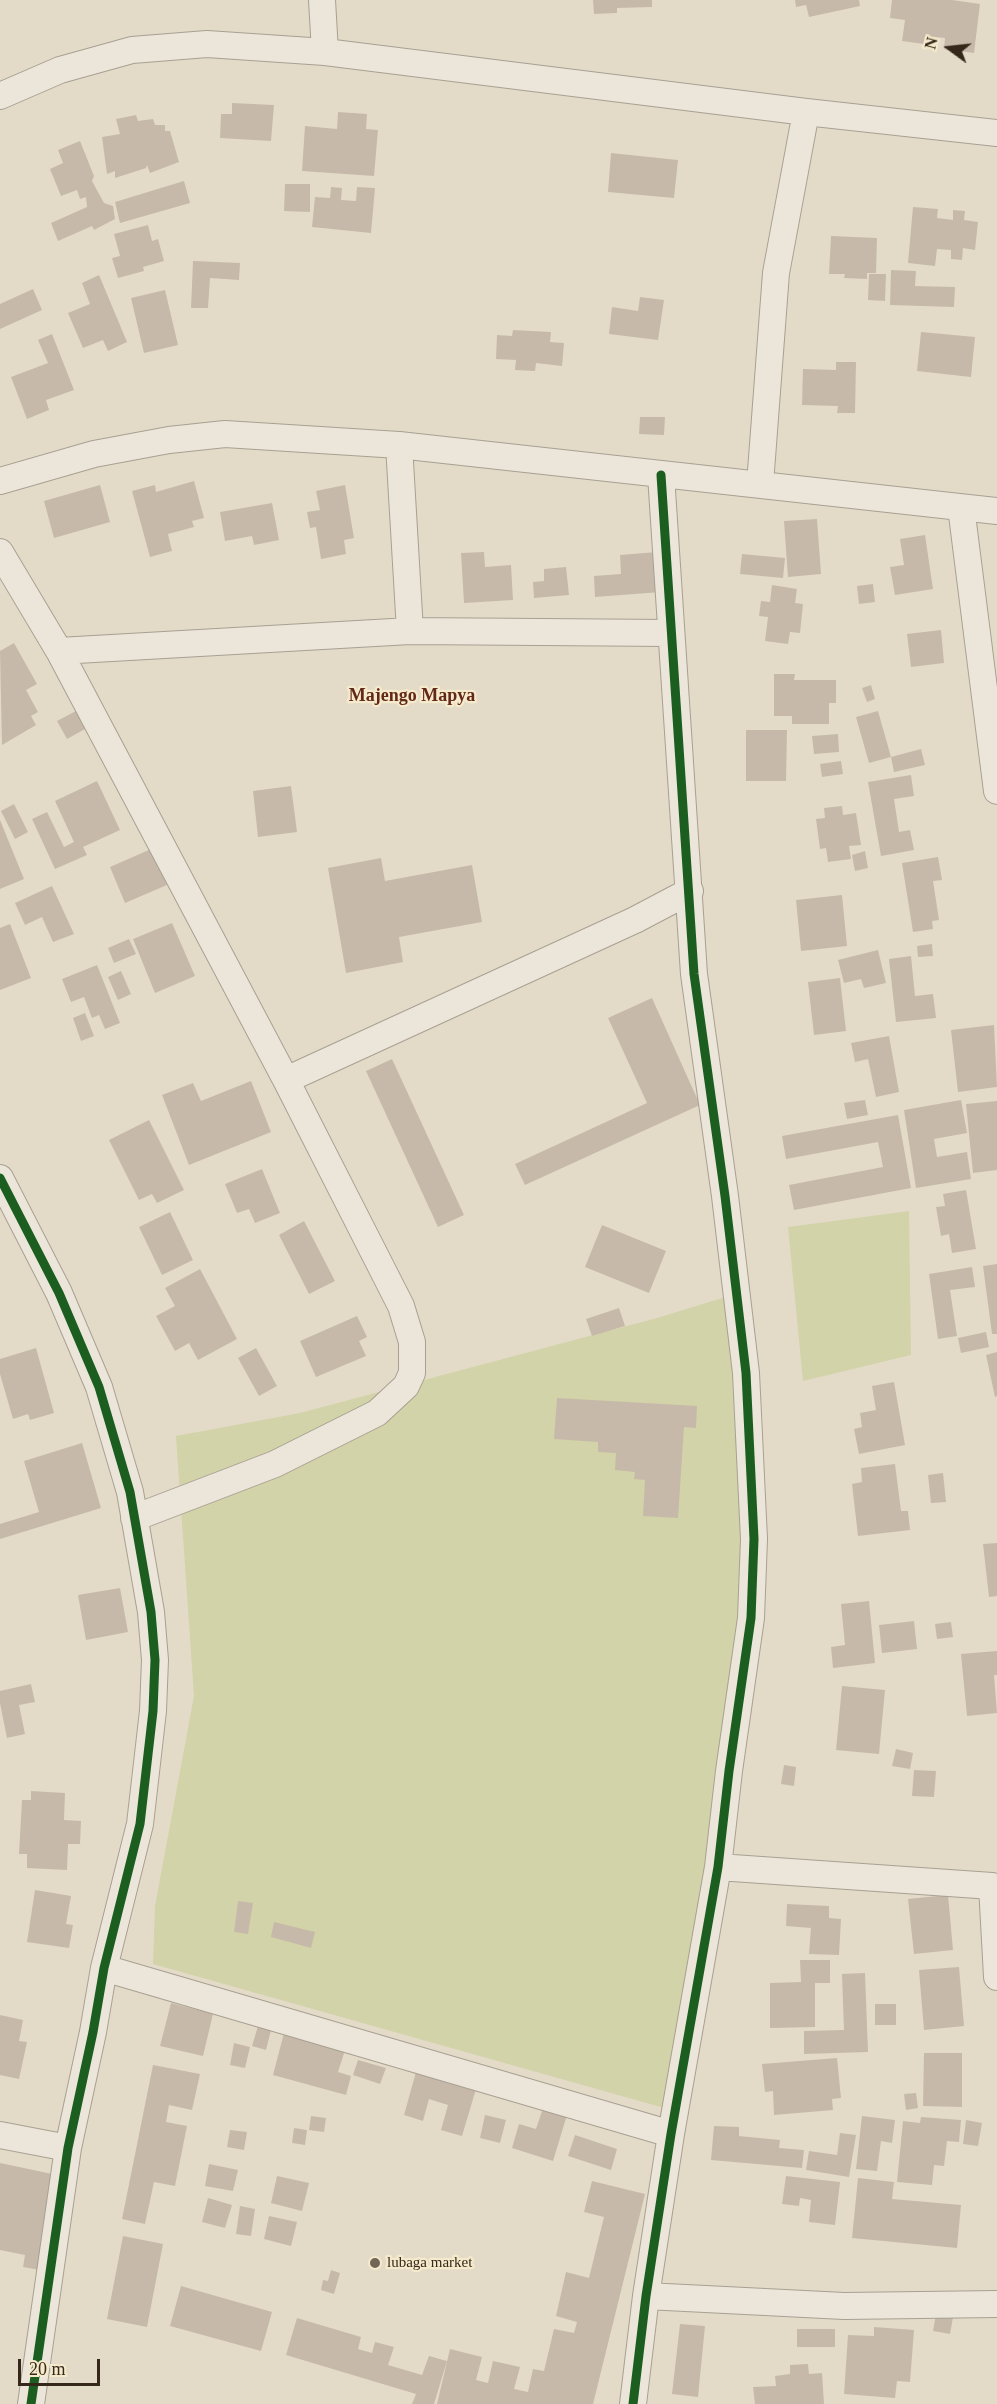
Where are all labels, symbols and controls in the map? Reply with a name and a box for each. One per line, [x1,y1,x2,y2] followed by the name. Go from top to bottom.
[919,18,979,78] north arrow
[921,35,941,51] text: N
[349,685,475,707] district label: Majengo Mapya
[387,2254,472,2272] place label: lubaga market
[368,2256,382,2270] marker: lubaga market
[21,2347,104,2385] scale bar
[29,2359,66,2379] text: 20 m

